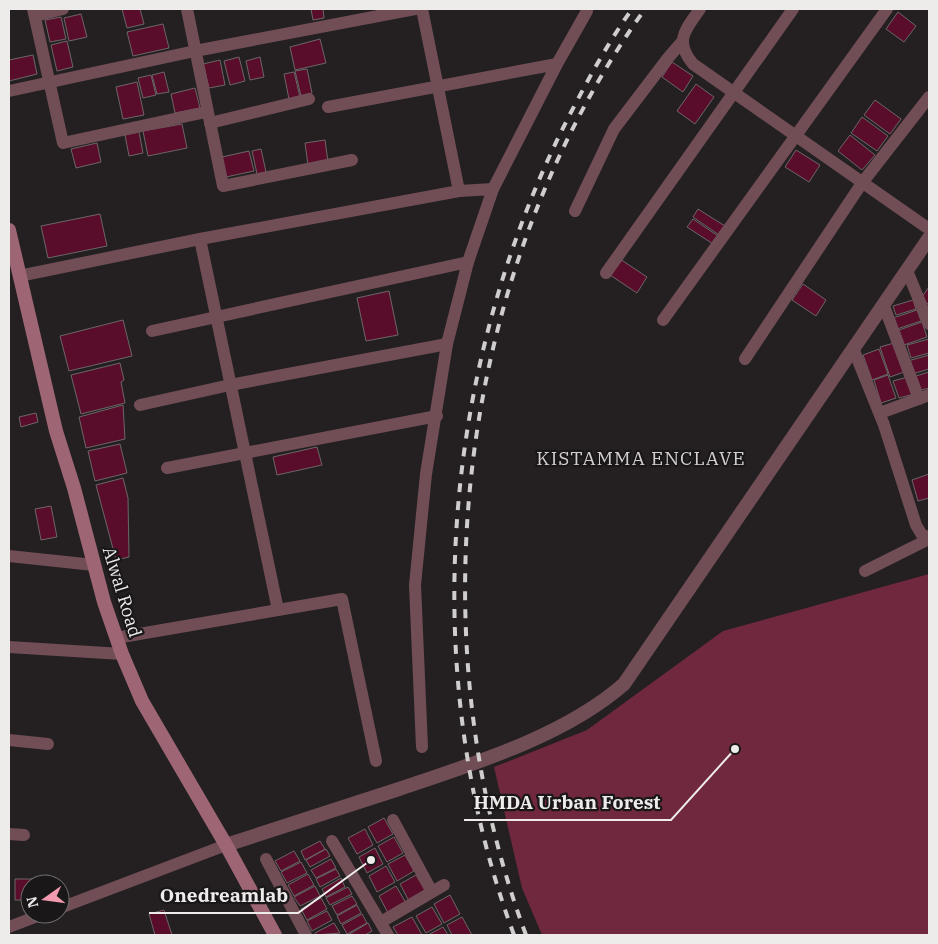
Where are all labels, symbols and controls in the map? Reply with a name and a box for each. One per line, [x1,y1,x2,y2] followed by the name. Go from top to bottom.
[536,446,746,470] district label: KISTAMMA ENCLAVE
[98,544,147,640] street label: Alwal Road
[464,786,671,820] callout: HMDA Urban Forest
[474,790,660,814] text: HMDA Urban Forest
[20,874,70,924] north arrow
[149,879,298,913] callout: Onedreamlab
[160,883,288,907] text: Onedreamlab
[22,895,42,910] text: N

